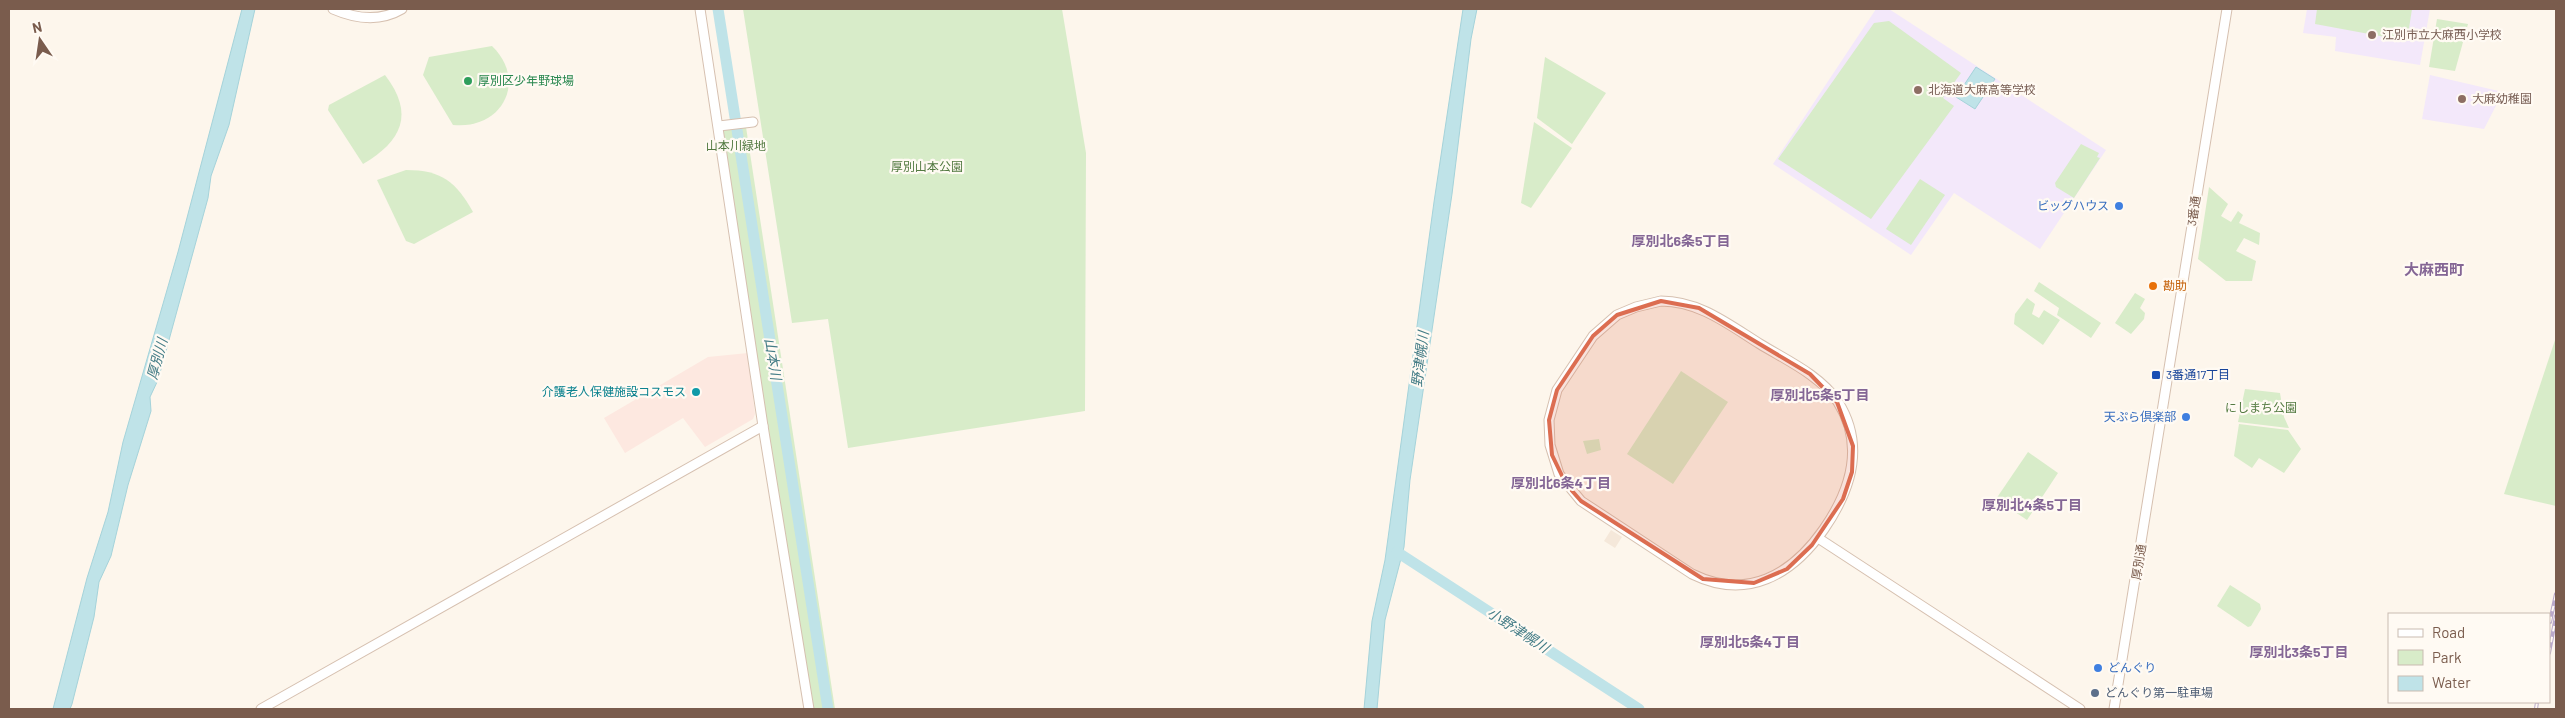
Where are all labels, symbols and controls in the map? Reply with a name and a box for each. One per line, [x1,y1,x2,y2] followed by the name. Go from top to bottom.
[15,15,65,65] north arrow
[31,18,43,36] text: N
[2382,27,2502,41] place label: 江別市立大麻西小学校
[2366,29,2378,41] marker: 江別市立大麻西小学校
[478,73,574,87] place label: 厚別区少年野球場
[462,75,474,87] marker: 厚別区少年野球場
[1928,82,2036,96] place label: 北海道大麻高等学校
[1912,84,1924,96] marker: 北海道大麻高等学校
[2472,91,2532,105] place label: 大麻幼稚園
[2456,93,2468,105] marker: 大麻幼稚園
[706,138,766,152] park label: 山本川緑地
[891,159,963,173] park label: 厚別山本公園
[2184,195,2202,227] street label: 3番通
[2037,198,2109,212] place label: ビッグハウス
[2113,200,2125,212] marker: ビッグハウス
[1631,232,1731,249] district label: 厚別北6条5丁目
[2404,260,2464,278] district label: 大麻西町
[2163,278,2187,292] place label: 勘助
[2147,280,2159,292] marker: 勘助
[1408,328,1432,388] water label: 野津幌川
[143,334,171,381] water label: 厚別川
[762,337,785,383] water label: 山本川
[2166,367,2230,381] place label: 3番通17丁目
[2150,369,2162,381] marker: 3番通17丁目
[542,384,686,398] place label: 介護老人保健施設コスモス
[690,386,702,398] marker: 介護老人保健施設コスモス
[1770,386,1870,403] district label: 厚別北5条5丁目
[2225,400,2297,414] park label: にしまち公園
[2104,409,2176,423] place label: 天ぷら倶楽部
[2180,411,2192,423] marker: 天ぷら倶楽部
[1511,474,1611,491] district label: 厚別北6条4丁目
[1982,496,2082,513] district label: 厚別北4条5丁目
[2128,543,2148,581] street label: 厚別通
[1484,603,1554,657] water label: 小野津幌川
[2388,613,2550,703] legend
[2432,623,2465,641] text: Road
[1700,633,1800,650] district label: 厚別北5条4丁目
[2249,643,2349,660] district label: 厚別北3条5丁目
[2432,648,2462,666] text: Park
[2108,660,2156,674] place label: どんぐり
[2092,662,2104,674] marker: どんぐり
[2432,673,2471,691] text: Water
[2105,685,2213,699] place label: どんぐり第一駐車場
[2089,687,2101,699] marker: どんぐり第一駐車場

